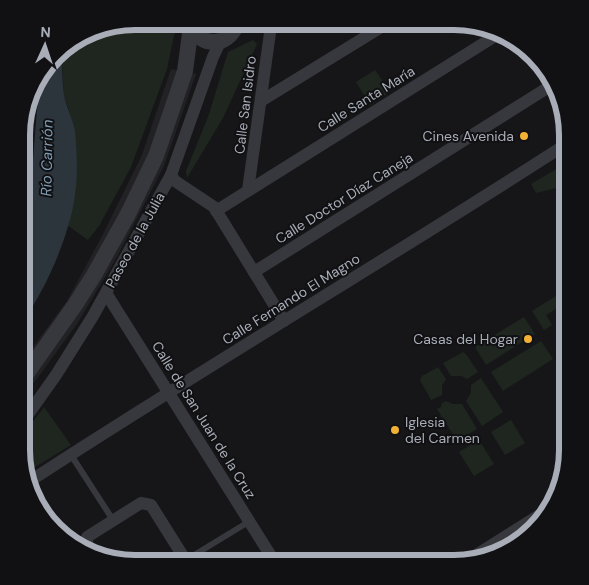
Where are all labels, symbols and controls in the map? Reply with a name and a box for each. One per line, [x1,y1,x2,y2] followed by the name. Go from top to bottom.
[20,20,70,70] north arrow
[40,23,51,41] text: N
[230,55,260,155] street label: Calle San Isidro
[314,62,418,136] street label: Calle Santa María
[36,119,58,197] water label: Río Carrión
[423,127,514,145] place label: Cines Avenida
[518,130,530,142] marker: Cines Avenida
[272,148,416,248] street label: Calle Doctor Díaz Caneja
[101,189,169,291] street label: Paseo de la Julia
[219,249,363,349] street label: Calle Fernando El Magno
[413,330,518,348] place label: Casas del Hogar
[522,333,534,345] marker: Casas del Hogar
[148,338,260,502] street label: Calle de San Juan de la Cruz
[405,413,480,447] place label: Iglesia del Carmen
[389,424,401,436] marker: Iglesia del Carmen

